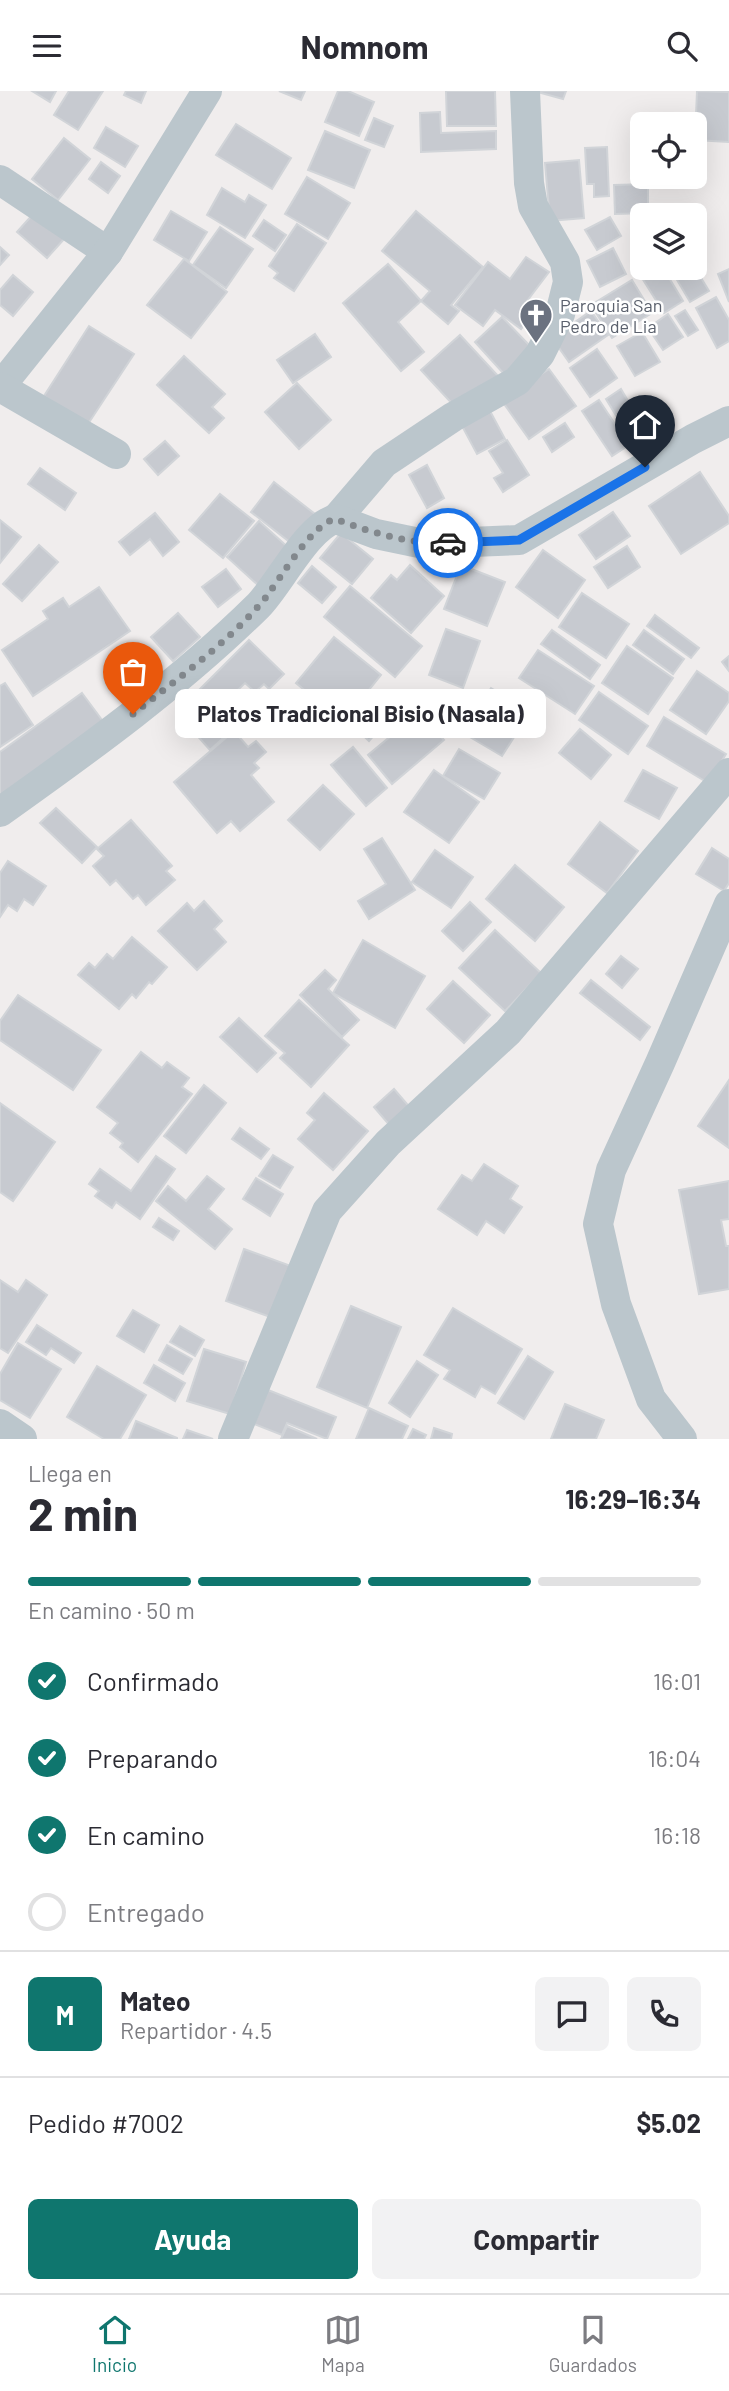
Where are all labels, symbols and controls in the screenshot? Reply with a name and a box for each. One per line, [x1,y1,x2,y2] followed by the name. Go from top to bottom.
[28,27,66,65] icon: menu
[301,27,428,65] text: Nomnom
[663,27,701,65] icon: search
[630,112,707,280] map controls
[630,112,707,189] button: locate
[630,203,707,280] button: layers
[560,294,662,337] place label: Paroquia San Pedro de Lia
[517,296,555,345] church icon: Paroquia San Pedro de Lia
[615,395,675,467] pin
[626,406,664,444] icon: home
[413,508,483,578] courier
[429,524,467,562] icon: car
[103,642,163,714] pin
[114,653,152,691] icon: bag
[175,689,546,739] callout: Platos Tradicional Bisio (Nasala)
[197,699,524,727] text: Platos Tradicional Bisio (Nasala)
[28,1459,112,1487] text: Llega en
[565,1483,701,1514] text: 16:29–16:34
[28,1485,138,1540] text: 2 min
[28,1596,195,1624] text: En camino · 50 m
[28,1662,66,1700] icon: check
[87,1665,219,1696] text: Confirmado
[653,1667,701,1695] text: 16:01
[28,1739,66,1777] icon: check
[87,1742,218,1773] text: Preparando
[648,1744,701,1772] text: 16:04
[28,1816,66,1854] icon: check
[87,1819,205,1850] text: En camino
[653,1821,701,1849] text: 16:18
[87,1896,205,1927] text: Entregado
[535,1977,609,2051] button: chat
[627,1977,701,2051] button: phone
[120,1985,190,2016] text: Mateo
[56,1999,74,2030] text: M
[120,2016,272,2044] text: Repartidor · 4.5
[28,2107,184,2138] text: Pedido #7002
[636,2107,701,2138] text: $5.02
[28,2199,358,2279] button: Ayuda
[372,2199,701,2279] button: Compartir
[92,2311,137,2376] tab: Inicio
[321,2311,365,2376] tab: Mapa
[549,2311,637,2376] tab: Guardados

